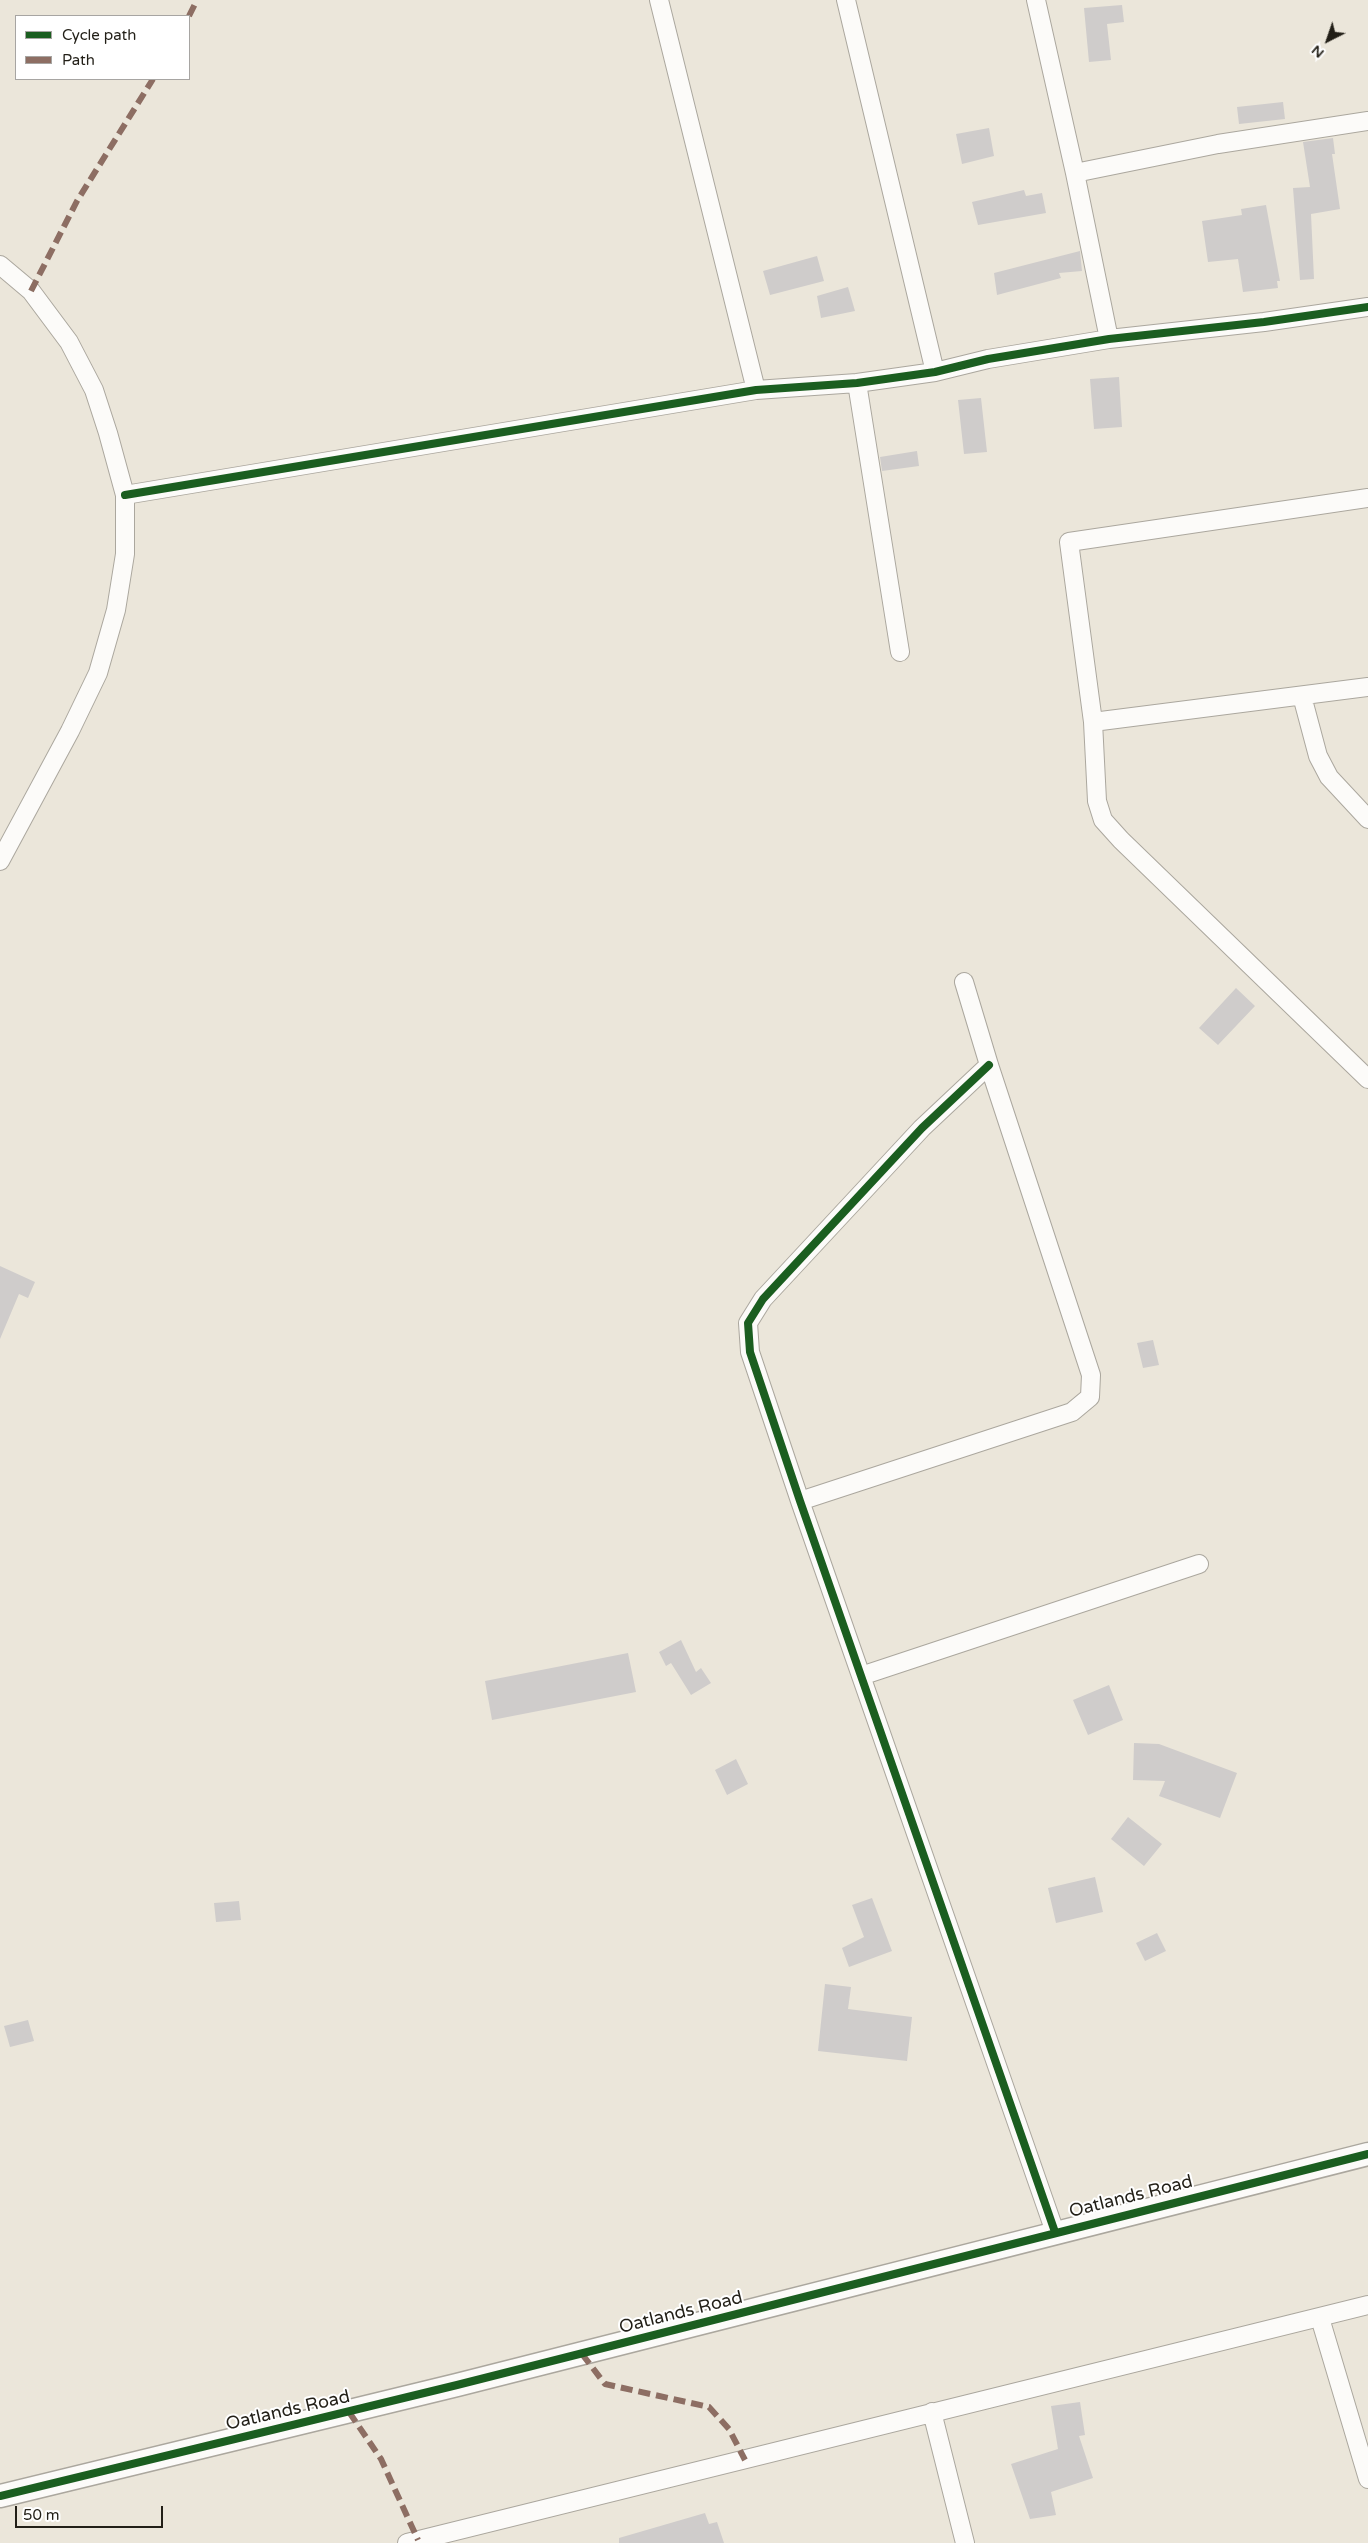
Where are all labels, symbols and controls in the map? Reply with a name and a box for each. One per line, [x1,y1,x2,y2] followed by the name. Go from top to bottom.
[15,15,190,80] legend
[1303,15,1353,65] north arrow
[62,26,136,44] text: Cycle path
[1308,42,1328,62] text: N
[62,51,95,69] text: Path
[1067,2171,1195,2223] street label: Oatlands Road
[617,2287,745,2339] street label: Oatlands Road
[224,2386,352,2436] street label: Oatlands Road
[18,2496,165,2528] scale bar
[23,2506,60,2524] text: 50 m

